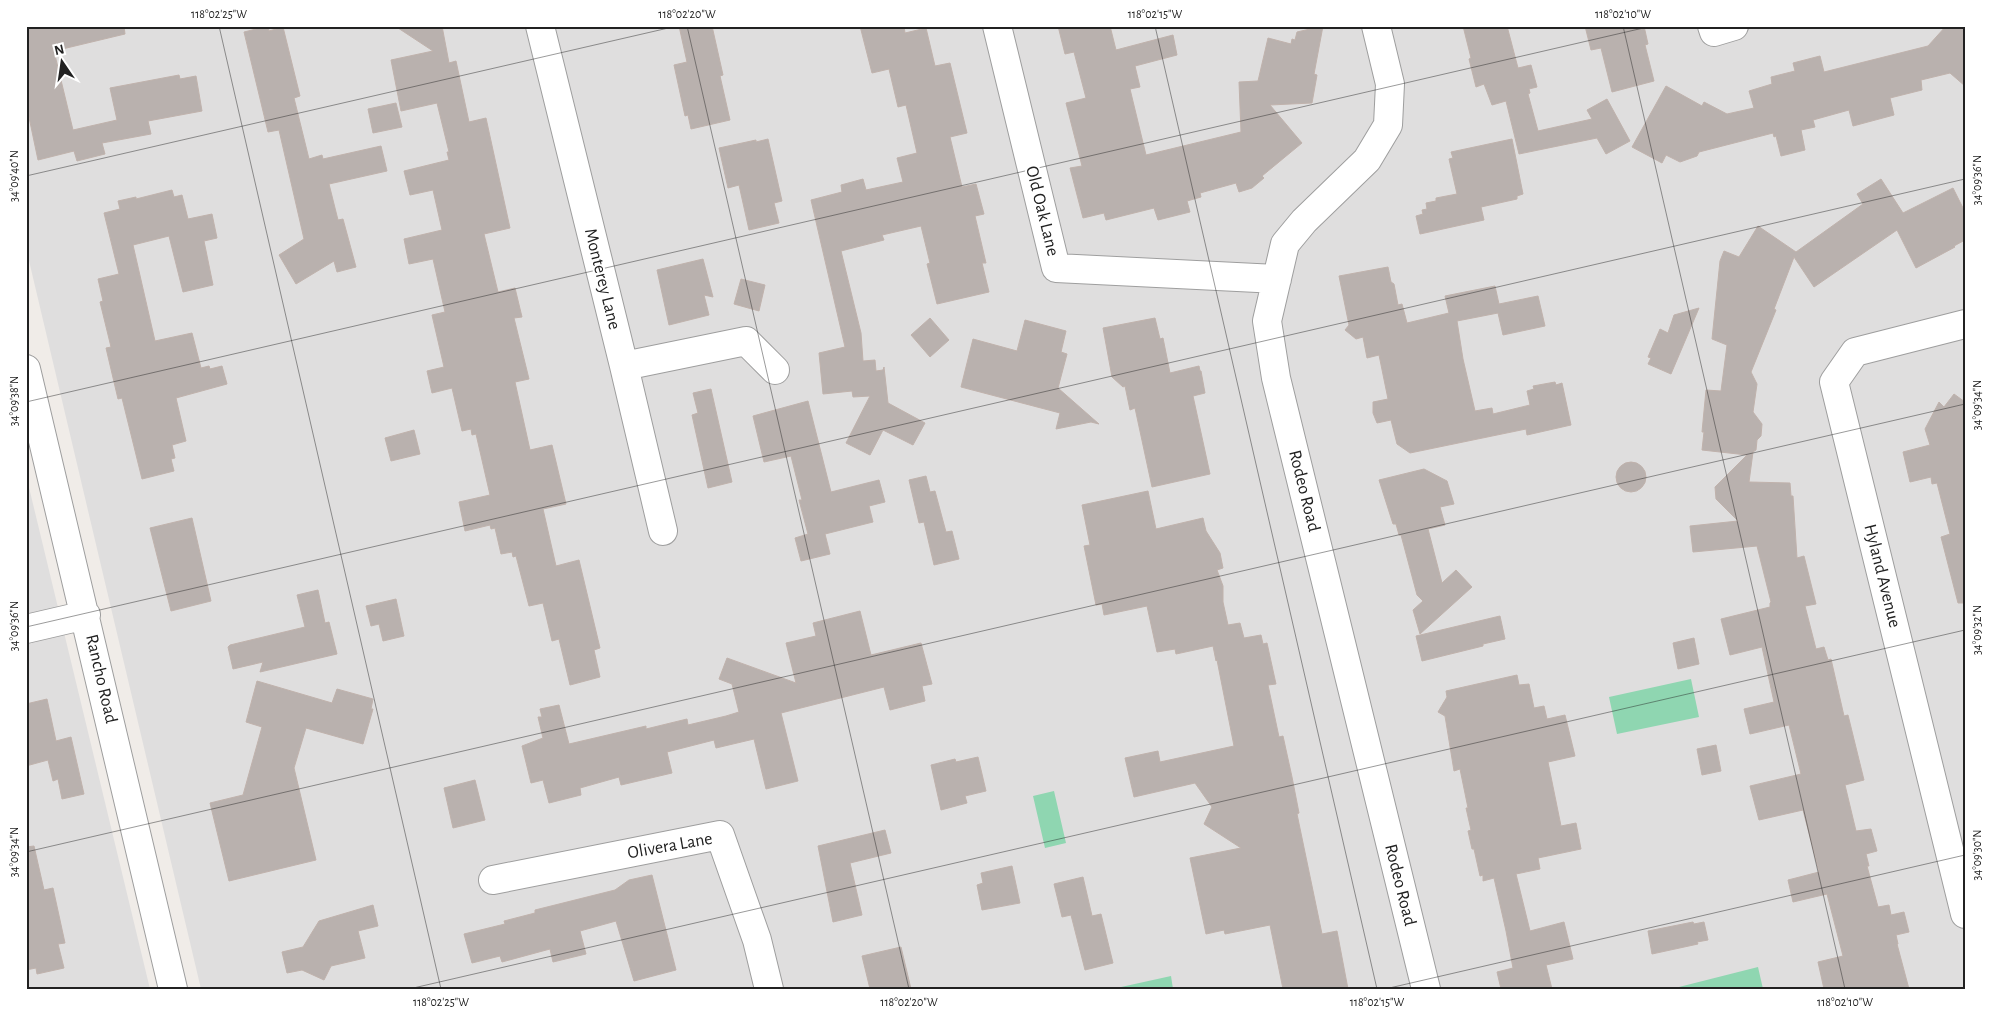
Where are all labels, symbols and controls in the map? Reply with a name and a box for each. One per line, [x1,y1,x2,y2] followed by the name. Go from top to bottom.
[191,8,247,20] text: 118°02'25"W
[658,8,716,20] text: 118°02'20"W
[1128,8,1183,20] text: 118°02'15"W
[1595,8,1651,20] text: 118°02'10"W
[38,38,88,88] north arrow
[53,42,66,58] text: N
[8,150,20,202] text: 34°09'40"N
[1971,155,1983,205] text: 34°09'36"N
[1022,164,1062,258] street label: Old Oak Lane
[581,227,623,331] street label: Monterey Lane
[8,376,20,426] text: 34°09'38"N
[1971,380,1983,430] text: 34°09'34"N
[1285,448,1323,534] street label: Rodeo Road
[1860,522,1904,630] street label: Hyland Avenue
[8,601,20,651] text: 34°09'36"N
[1971,605,1983,655] text: 34°09'32"N
[82,633,120,725] street label: Rancho Road
[8,827,20,877] text: 34°09'34"N
[1971,829,1983,881] text: 34°09'30"N
[626,830,714,862] street label: Olivera Lane
[1381,842,1419,928] street label: Rodeo Road
[413,996,469,1008] text: 118°02'25"W
[880,996,938,1008] text: 118°02'20"W
[1350,996,1405,1008] text: 118°02'15"W
[1817,996,1873,1008] text: 118°02'10"W

